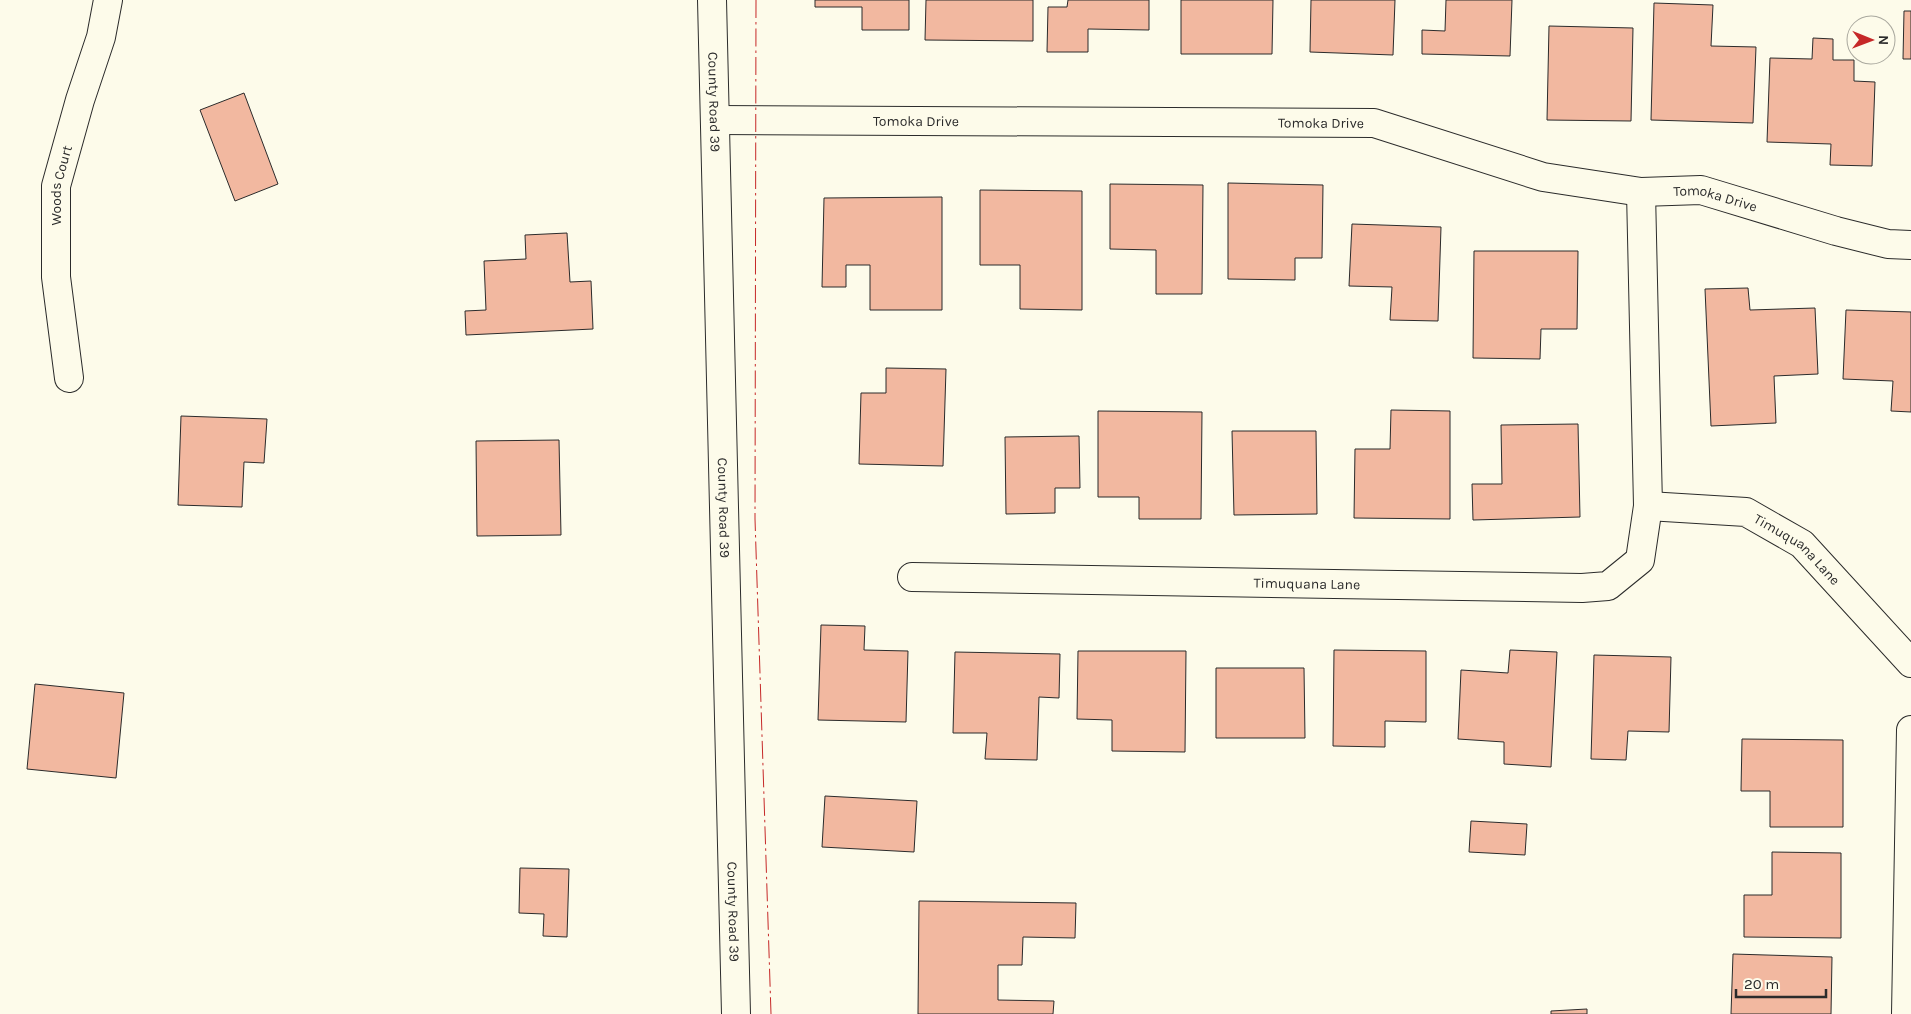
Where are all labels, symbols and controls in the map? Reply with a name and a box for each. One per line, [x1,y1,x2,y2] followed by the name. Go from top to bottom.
[1846,15,1896,65] north arrow
[1875,35,1892,45] text: N
[705,52,724,152] street label: County Road 39
[873,112,959,130] street label: Tomoka Drive
[1278,114,1364,131] street label: Tomoka Drive
[48,143,75,226] street label: Woods Court
[1673,182,1759,215] street label: Tomoka Drive
[714,458,734,558] street label: County Road 39
[1751,510,1844,589] street label: Timuquana Lane
[1254,574,1360,593] street label: Timuquana Lane
[724,861,743,962] street label: County Road 39
[1736,966,1826,998] scale bar
[1744,975,1779,993] text: 20 m

